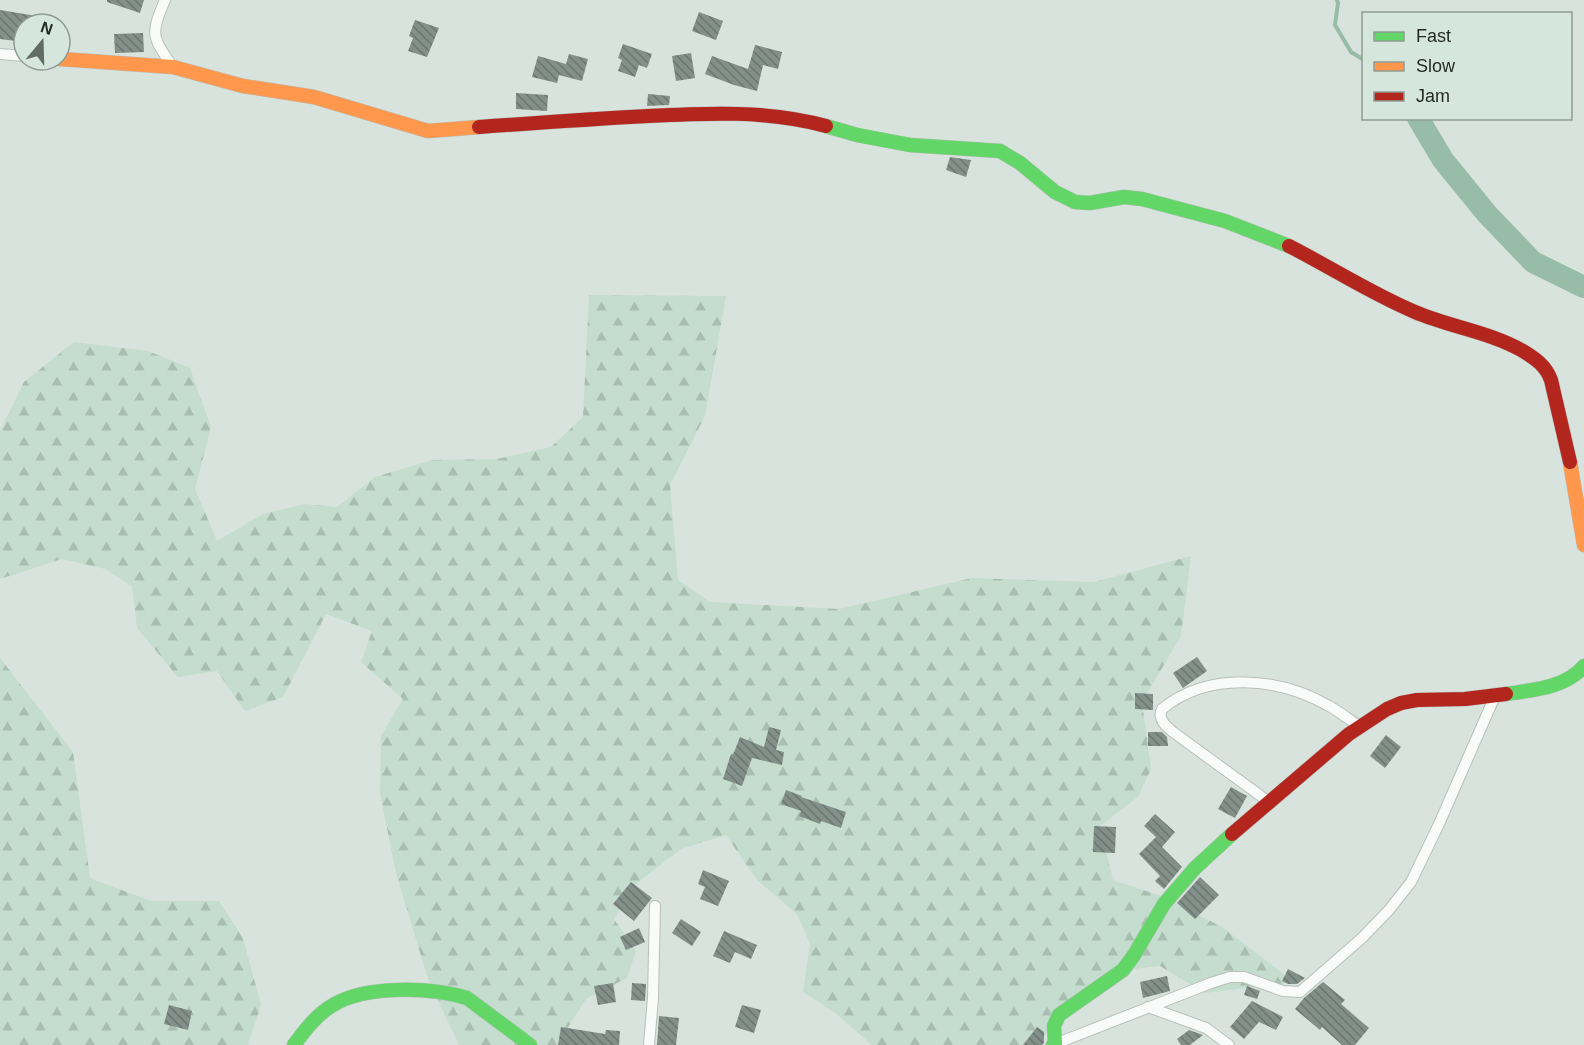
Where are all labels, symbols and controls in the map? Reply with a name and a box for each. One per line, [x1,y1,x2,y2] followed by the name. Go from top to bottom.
[12,12,72,72] north arrow
[1362,12,1572,120] legend
[38,18,55,38] text: N
[1416,26,1451,46] text: Fast
[1416,56,1456,76] text: Slow
[1416,86,1450,106] text: Jam

